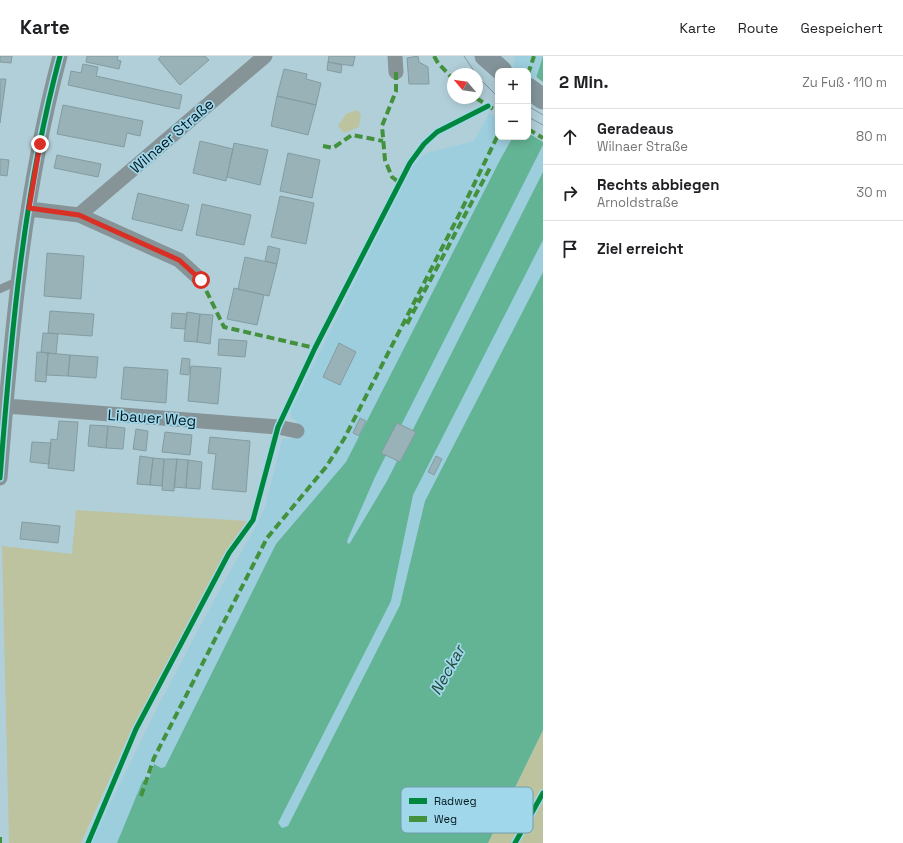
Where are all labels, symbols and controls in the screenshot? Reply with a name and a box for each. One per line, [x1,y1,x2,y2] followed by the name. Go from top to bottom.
[20,15,70,40] text: Karte
[680,19,716,37] text: Karte
[738,19,778,37] text: Route
[800,19,883,37] text: Gespeichert
[447,68,483,104] north arrow
[495,68,531,140] map controls
[495,68,531,104] button: +
[559,71,608,93] text: 2 Min.
[802,74,887,91] text: Zu Fuß · 110 m
[126,94,218,177] street label: Wilnaer Straße
[495,104,531,140] button: −
[597,119,674,138] text: Geradeaus
[559,126,581,148] icon: ahead
[856,128,887,145] text: 80 m
[31,135,49,153] route end
[597,138,688,155] text: Wilnaer Straße
[597,175,719,194] text: Rechts abbiegen
[559,182,581,204] icon: right
[856,184,887,201] text: 30 m
[597,194,678,211] text: Arnoldstraße
[559,238,581,260] icon: arrive
[597,239,684,258] text: Ziel erreicht
[192,271,210,289] route start
[107,405,197,430] street label: Libauer Weg
[425,640,470,699] water label: Neckar
[401,787,533,833] legend
[434,794,476,808] text: Radweg
[434,812,457,826] text: Weg

